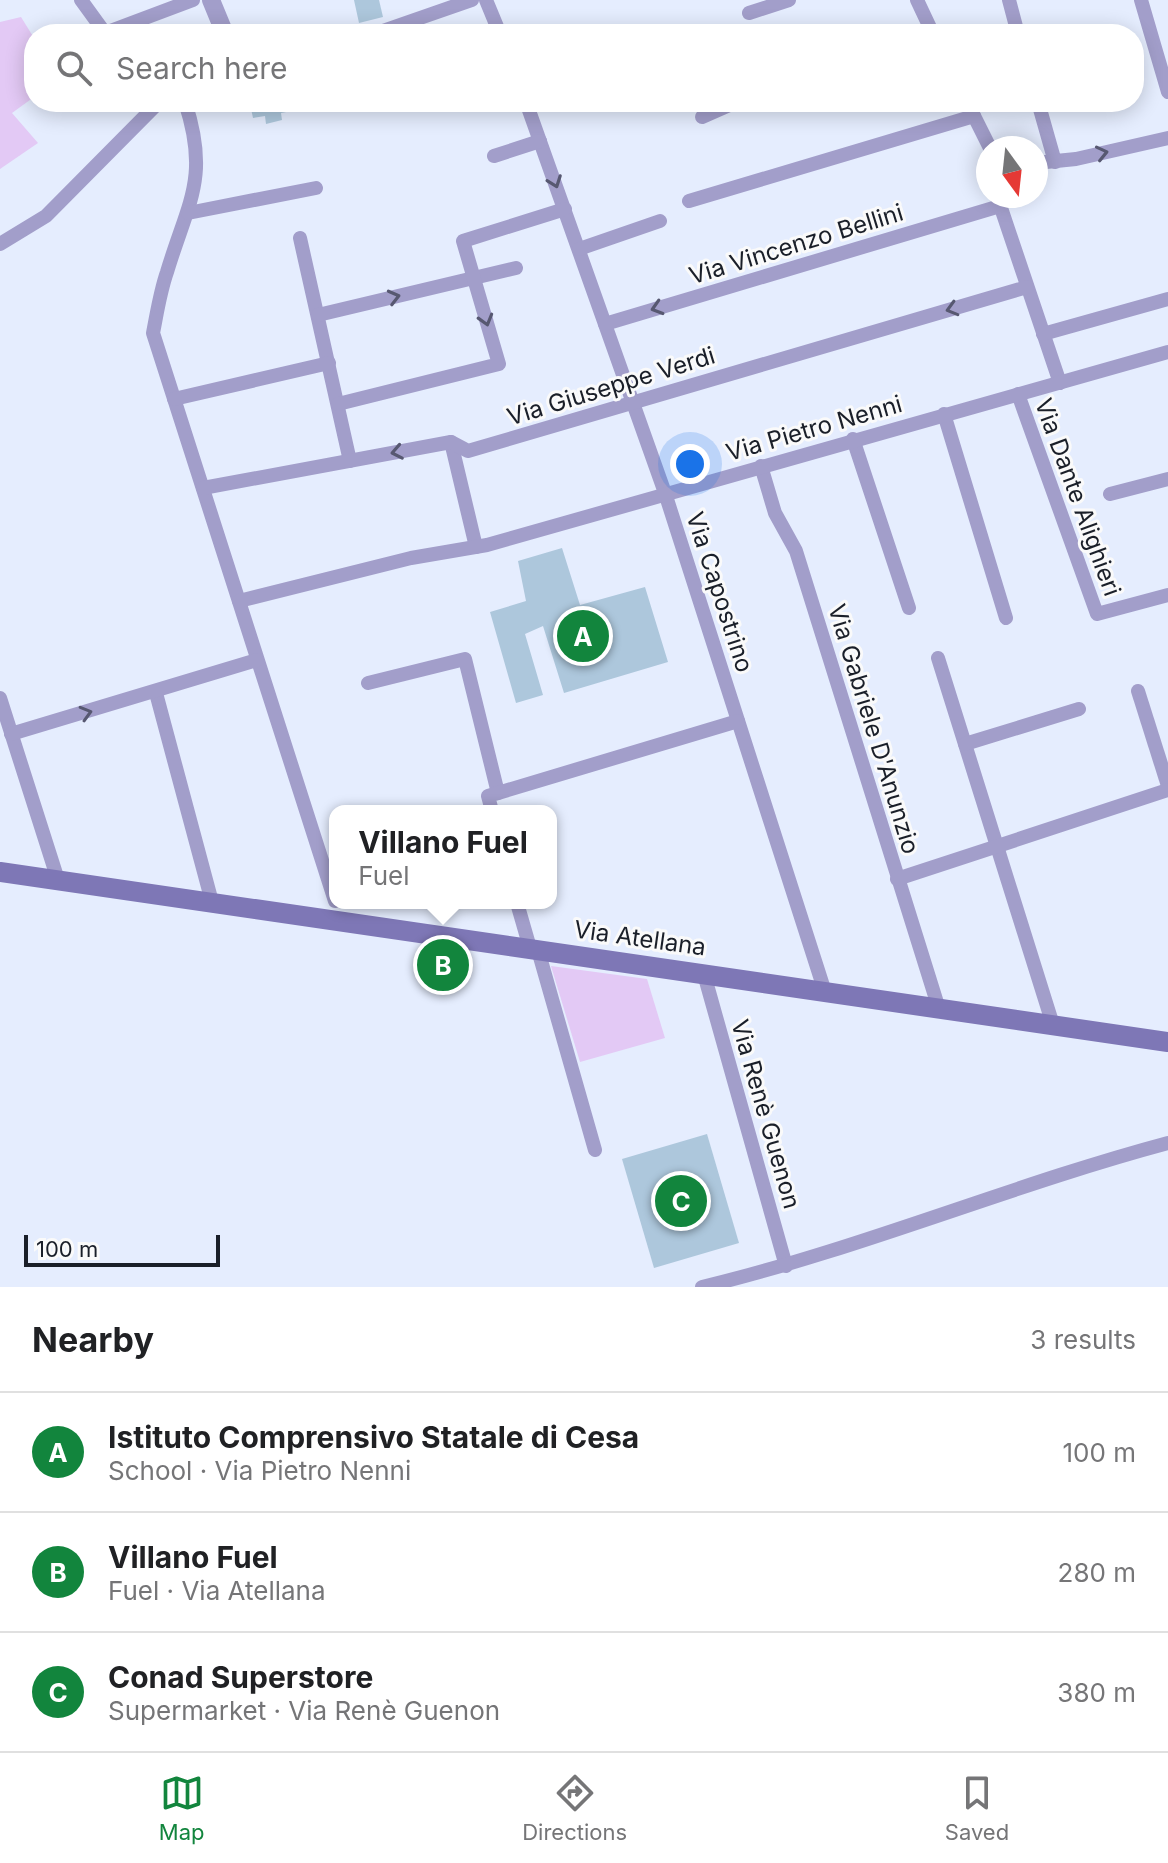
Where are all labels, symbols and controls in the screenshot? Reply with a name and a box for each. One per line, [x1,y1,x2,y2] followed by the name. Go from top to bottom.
[24,24,1144,112] search box
[52,46,96,90] icon: search
[116,50,288,86] text: Search here
[976,136,1048,208] north arrow
[1095,145,1109,162] one-way arrow
[545,174,562,188] one-way arrow
[686,198,906,290] street label: Via Vincenzo Bellini
[387,289,400,306] one-way arrow
[651,299,664,315] one-way arrow
[946,300,960,316] one-way arrow
[477,313,493,327] one-way arrow
[504,341,718,431] street label: Via Giuseppe Verdi
[723,389,905,467] street label: Via Pietro Nenni
[1029,394,1127,600] street label: Via Dante Alighieri
[390,443,404,460] one-way arrow
[670,444,710,484] your location
[680,508,760,676] street label: Via Capostrino
[822,601,926,857] street label: Via Gabriele D'Anunzio
[557,606,609,666] pin: A
[79,705,93,722] one-way arrow
[329,805,557,909] popup
[358,824,528,860] text: Villano Fuel
[358,860,409,891] text: Fuel
[572,914,708,962] street label: Via Atellana
[417,935,469,995] pin: B
[725,1016,807,1212] street label: Via Renè Guenon
[655,1171,707,1231] pin: C
[24,1231,220,1267] scale bar
[36,1236,98,1262] text: 100 m
[32,1319,154,1360] text: Nearby
[1030,1324,1136,1355] text: 3 results
[108,1419,639,1455] text: Istituto Comprensivo Statale di Cesa
[48,1437,68,1468] text: A
[1063,1437,1136,1468] text: 100 m
[108,1455,411,1486] text: School · Via Pietro Nenni
[108,1539,278,1575] text: Villano Fuel
[49,1557,67,1588] text: B
[1058,1557,1136,1588] text: 280 m
[108,1575,326,1606] text: Fuel · Via Atellana
[108,1659,373,1695] text: Conad Superstore
[48,1677,68,1708] text: C
[1057,1677,1136,1708] text: 380 m
[108,1695,500,1726] text: Supermarket · Via Renè Guenon
[159,1771,205,1845] tab: Map
[522,1771,627,1845] tab: Directions
[945,1771,1009,1845] tab: Saved

